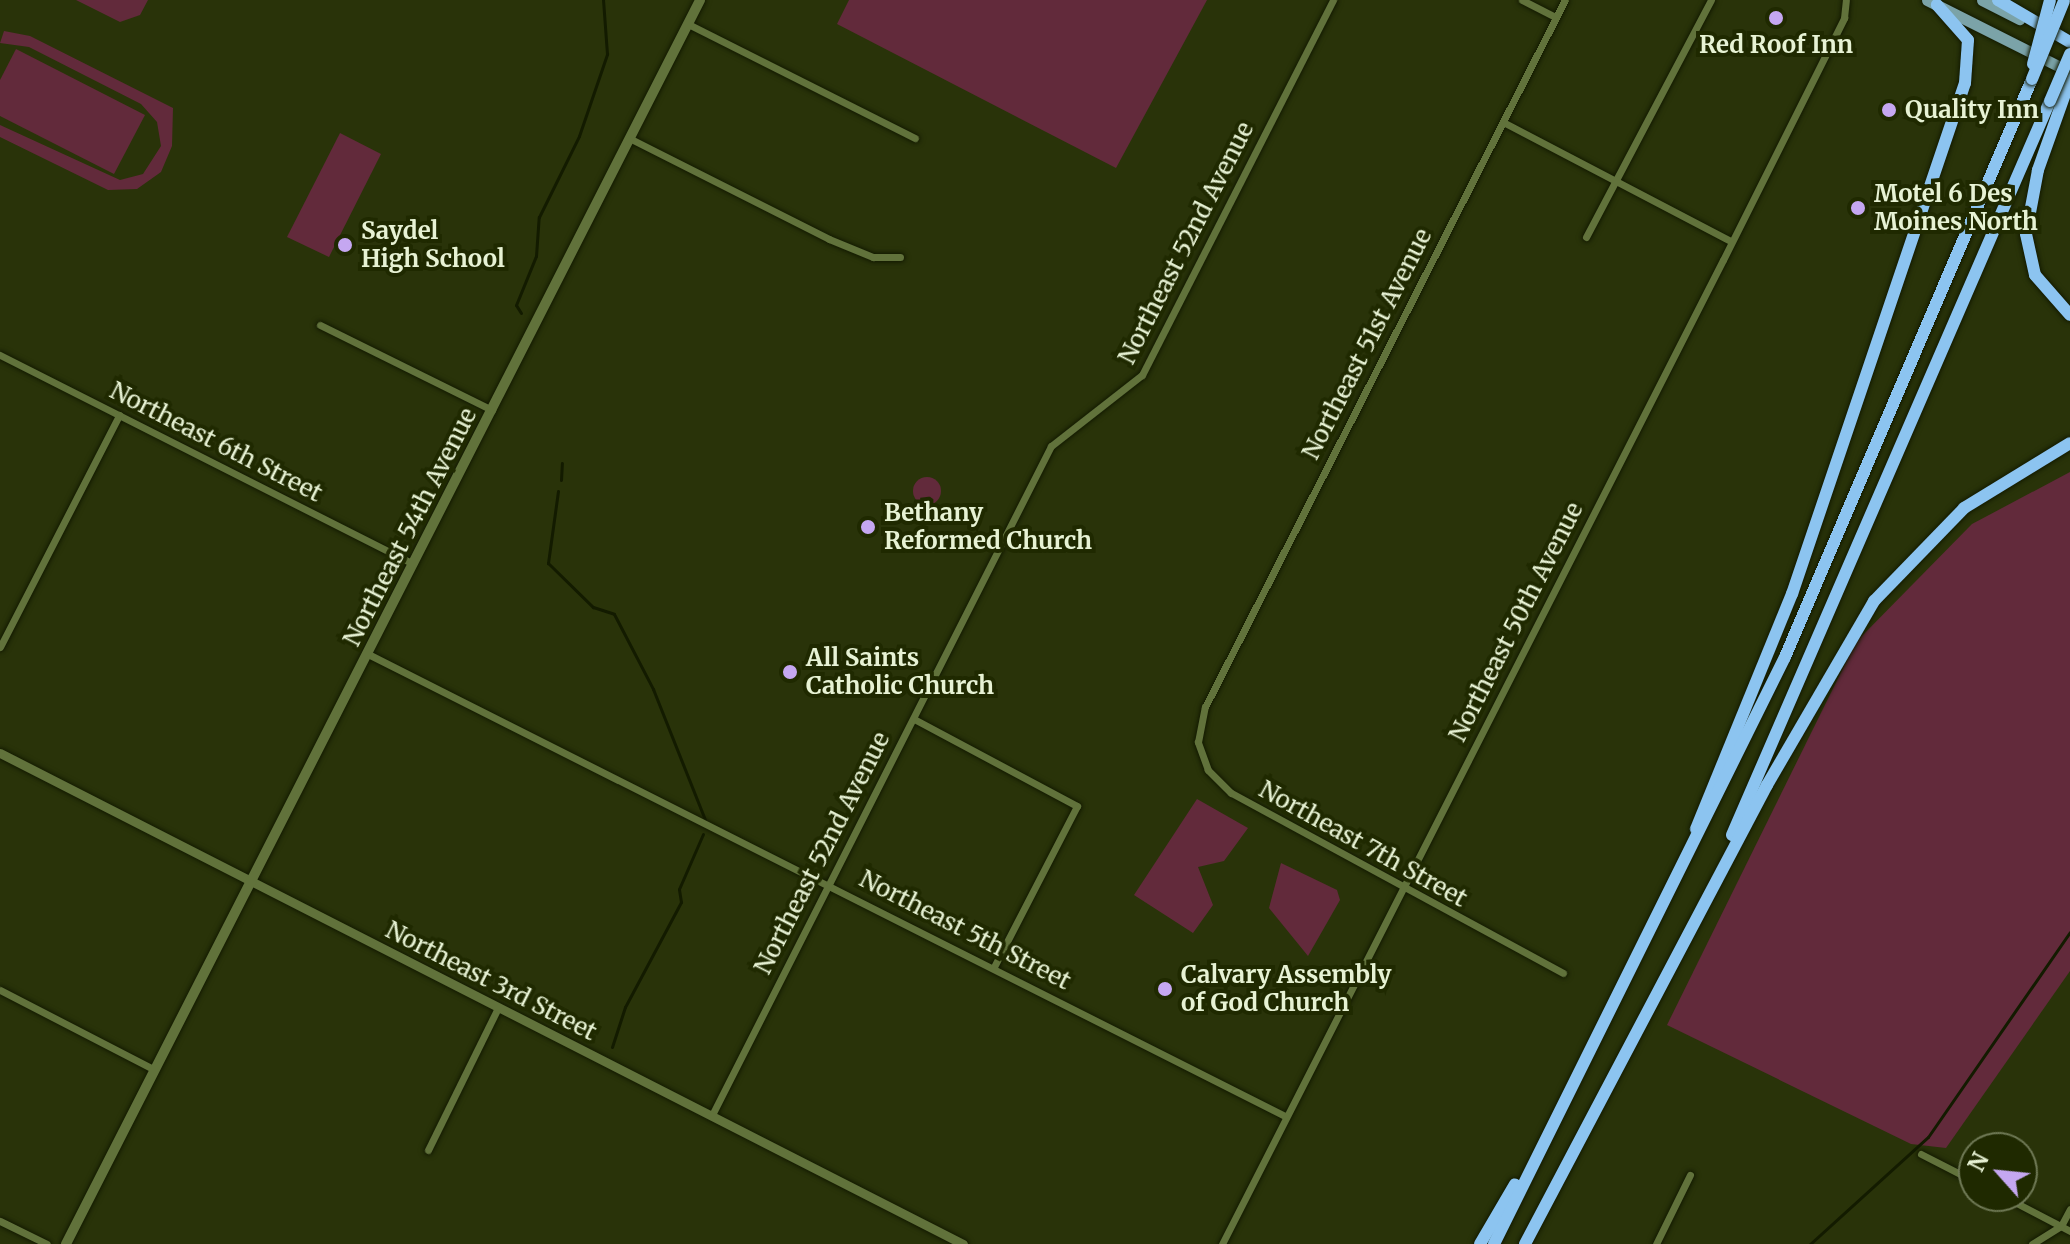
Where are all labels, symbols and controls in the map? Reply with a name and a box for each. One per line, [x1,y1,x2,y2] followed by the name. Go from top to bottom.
[1767,9,1785,27] marker: Red Roof Inn
[1699,31,1853,59] place label: Red Roof Inn
[1905,96,2039,124] place label: Quality Inn
[1880,101,1898,119] marker: Quality Inn
[1112,117,1260,369] street label: Northeast 52nd Avenue
[1874,180,2038,236] place label: Motel 6 Des Moines North
[1849,199,1867,217] marker: Motel 6 Des Moines North
[361,217,505,273] place label: Saydel High School
[1296,224,1438,464] street label: Northeast 51st Avenue
[336,236,354,254] marker: Saydel High School
[105,376,327,508] street label: Northeast 6th Street
[337,403,483,651] street label: Northeast 54th Avenue
[1443,498,1589,746] street label: Northeast 50th Avenue
[884,499,1092,555] place label: Bethany Reformed Church
[859,518,877,536] marker: Bethany Reformed Church
[806,644,994,700] place label: All Saints Catholic Church
[781,663,799,681] marker: All Saints Catholic Church
[748,727,896,979] street label: Northeast 52nd Avenue
[1254,775,1472,913] street label: Northeast 7th Street
[855,864,1075,996] street label: Northeast 5th Street
[381,915,601,1047] street label: Northeast 3rd Street
[1181,961,1391,1017] place label: Calvary Assembly of God Church
[1156,980,1174,998] marker: Calvary Assembly of God Church
[1958,1132,2038,1212] north arrow
[1962,1148,1995,1176] text: N

